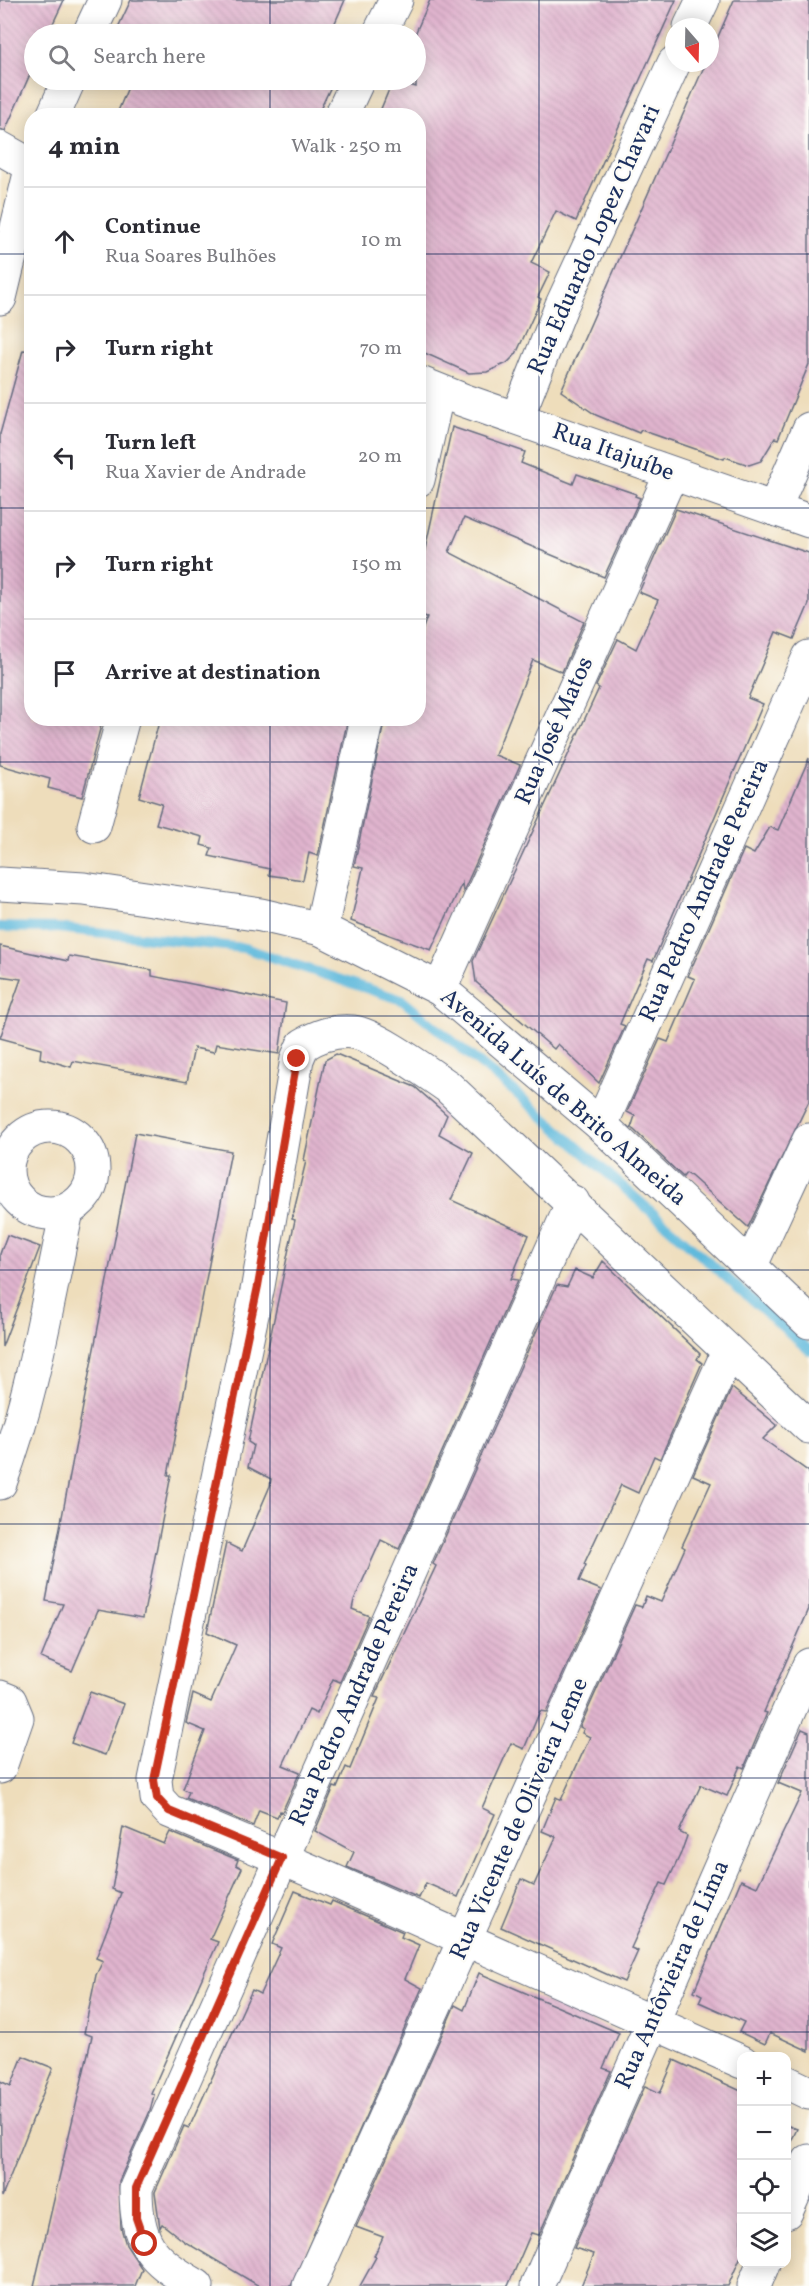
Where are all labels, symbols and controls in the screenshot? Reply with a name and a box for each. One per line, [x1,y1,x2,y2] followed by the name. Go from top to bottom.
[665,18,719,72] north arrow
[24,24,426,90] search box
[45,41,78,74] icon: search
[93,42,206,73] text: Search here
[520,99,670,381] street label: Rua Eduardo Lopez Chavari
[48,129,120,165] text: 4 min
[291,133,402,161] text: Walk · 250 m
[105,212,201,243] text: Continue
[48,225,81,258] icon: ahead
[361,227,402,255] text: 10 m
[105,243,276,271] text: Rua Soares Bulhões
[48,333,81,366] icon: right
[105,334,213,365] text: Turn right
[359,335,402,363] text: 70 m
[547,415,679,491] street label: Rua Itajuíbe
[105,428,196,459] text: Turn left
[48,441,81,474] icon: left
[358,443,402,471] text: 20 m
[105,459,306,487] text: Rua Xavier de Andrade
[48,549,81,582] icon: right
[105,550,213,581] text: Turn right
[351,551,402,579] text: 150 m
[507,651,603,811] street label: Rua José Matos
[48,657,81,690] icon: arrive
[105,658,321,689] text: Arrive at destination
[632,754,778,1028] street label: Rua Pedro Andrade Pereira
[432,981,694,1215] street label: Avenida Luís de Brito Almeida
[283,1045,309,1071] route end
[282,1558,428,1832] street label: Rua Pedro Andrade Pereira
[442,1672,598,1966] street label: Rua Vicente de Oliveira Leme
[607,1855,739,2095] street label: Rua Antôvieira de Lima
[737,2052,791,2268] map controls
[737,2052,791,2106] button: +
[737,2106,791,2160] button: −
[737,2160,791,2214] button: locate
[737,2214,791,2268] button: layers
[131,2230,157,2256] route start

